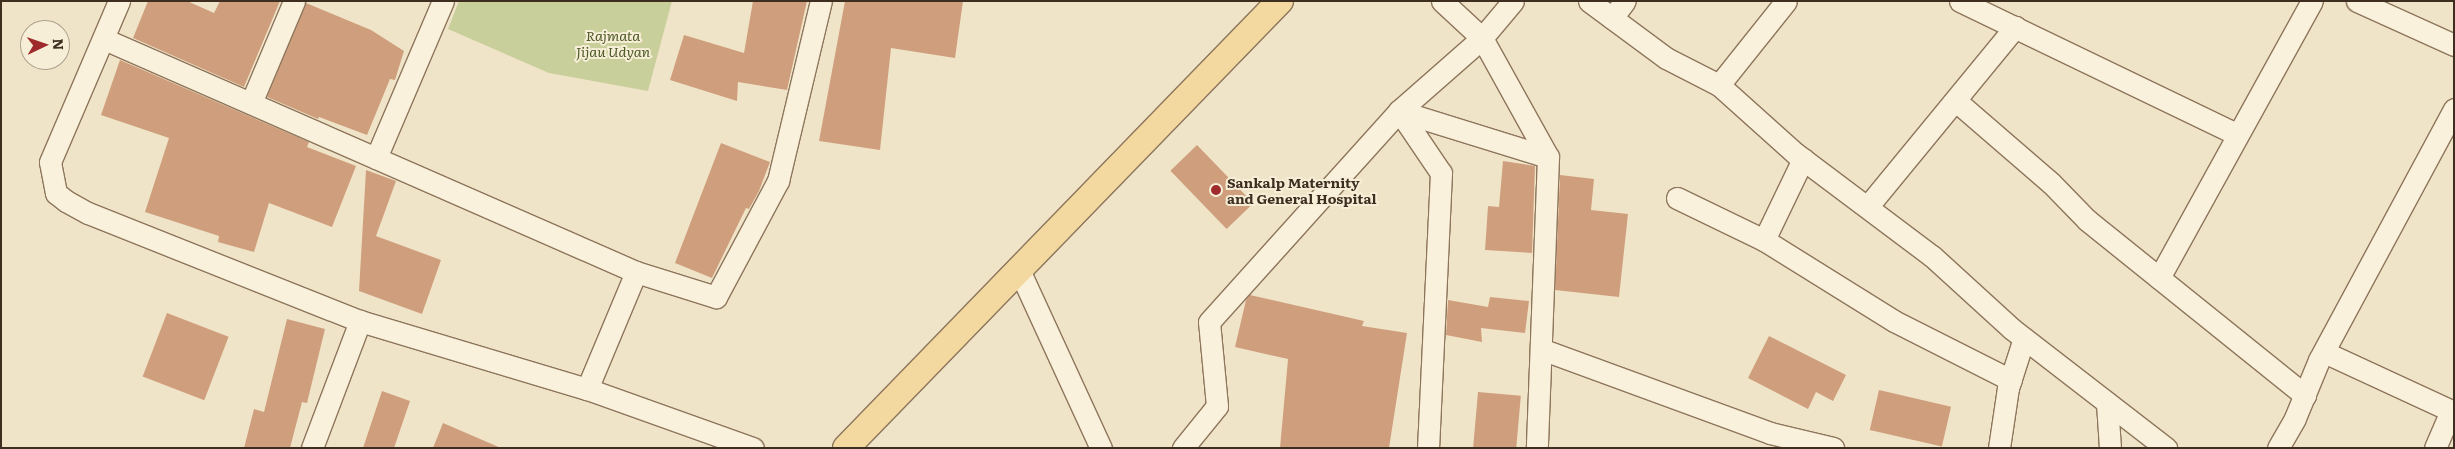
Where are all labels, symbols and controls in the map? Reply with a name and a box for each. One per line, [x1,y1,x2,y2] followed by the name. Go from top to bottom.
[20,20,70,70] north arrow
[576,27,650,59] park label: Rajmata Jijau Udyan
[49,38,69,51] text: N
[1227,174,1377,206] place label: Sankalp Maternity and General Hospital
[1209,183,1223,197] marker: Sankalp Maternity and General Hospital

